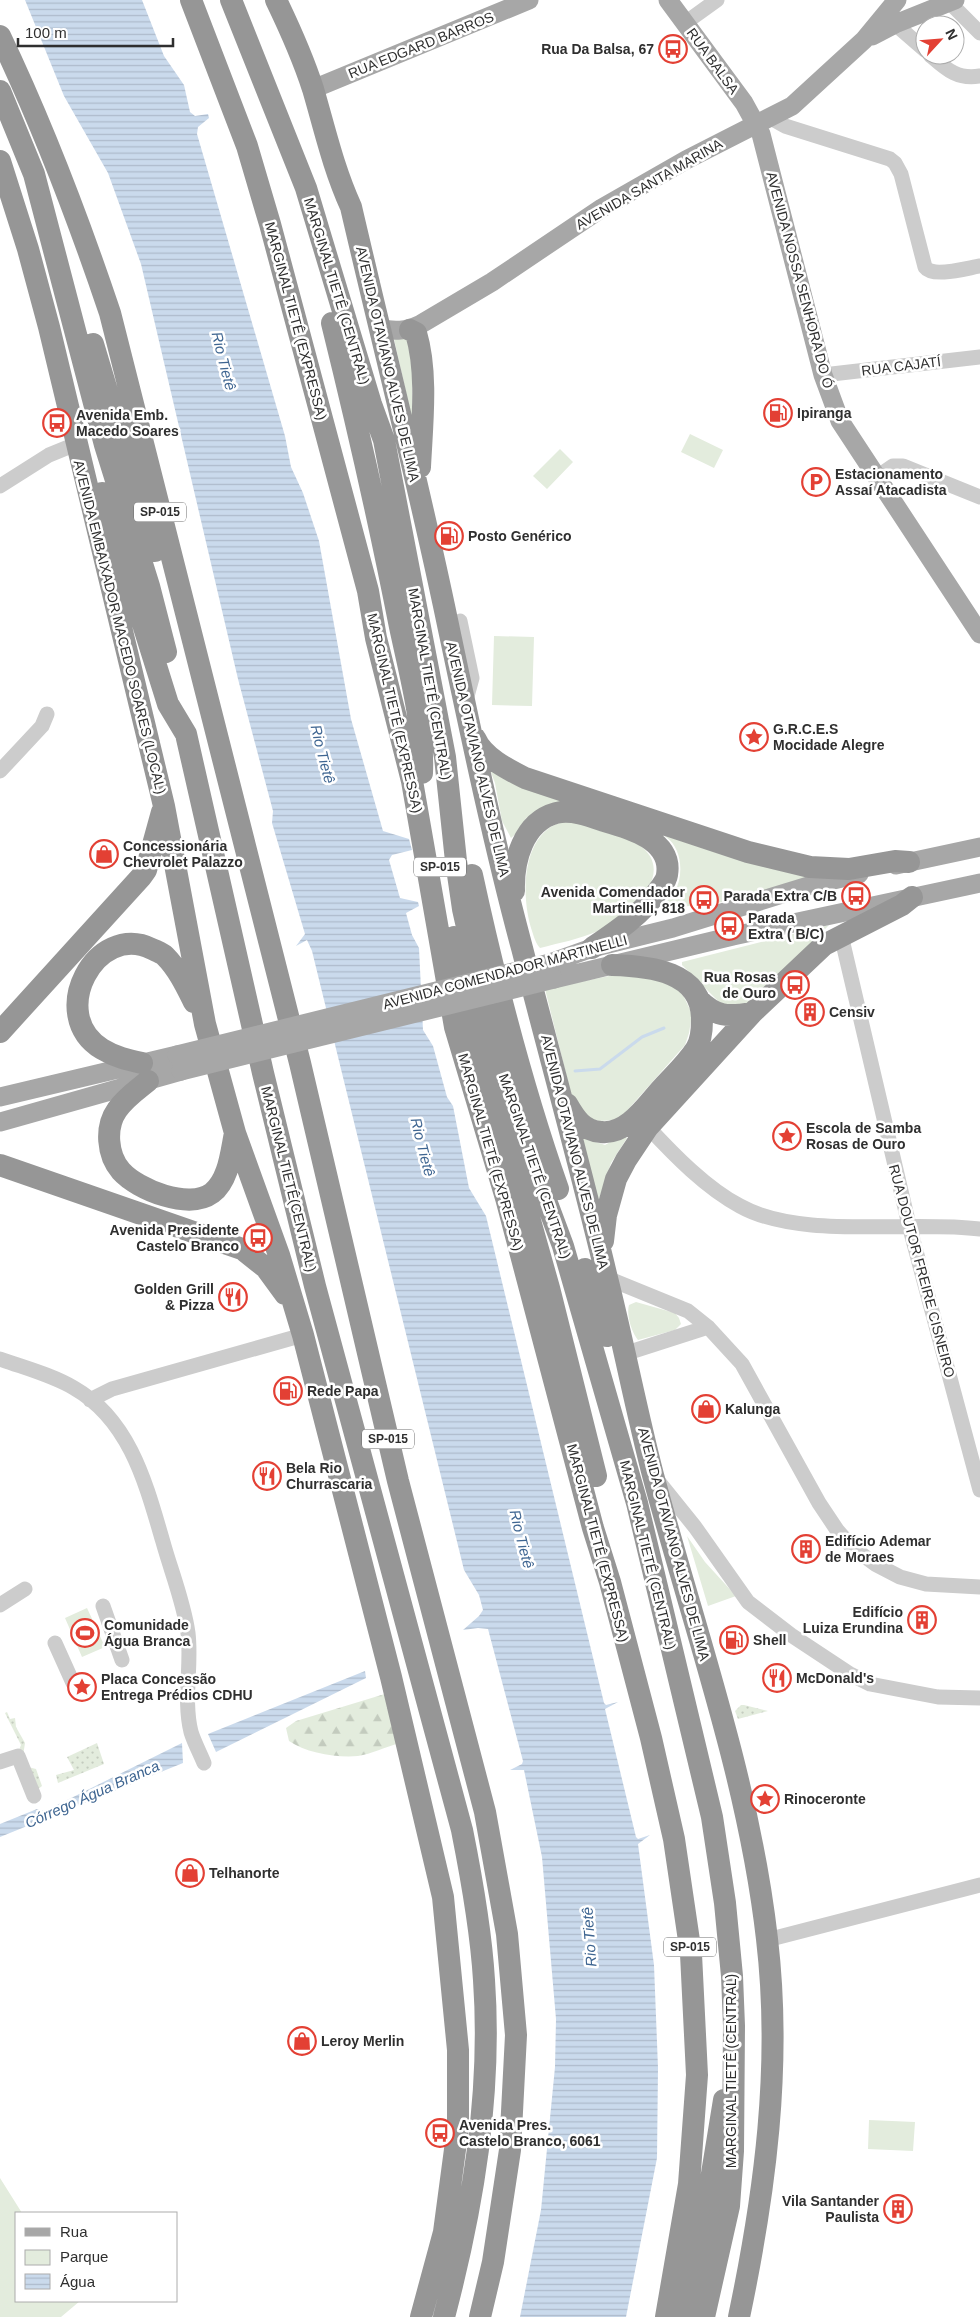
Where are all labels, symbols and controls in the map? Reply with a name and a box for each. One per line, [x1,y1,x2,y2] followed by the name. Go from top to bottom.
[346,8,496,82] street label: RUA EDGARD BARROS
[18,15,172,47] scale bar
[915,15,965,65] north arrow
[25,24,67,41] text: 100 m
[684,25,743,98] street label: RUA BALSA
[942,26,961,42] text: N
[658,34,688,64] bus stop icon: Rua Da Balsa, 67
[541,41,654,57] place label: Rua Da Balsa, 67
[573,135,726,233] street label: AVENIDA SANTA MARINA
[763,170,837,390] street label: AVENIDA NOSSA SENHORA DO Ó
[301,196,373,386] street label: MARGINAL TIETÊ (CENTRAL)
[262,220,330,422] street label: MARGINAL TIETÊ (EXPRESSA)
[353,245,423,484] street label: AVENIDA OTAVIANO ALVES DE LIMA
[209,330,239,392] water label: Rio Tietê
[860,353,942,379] street label: RUA CAJATÍ
[763,398,793,428] fuel station icon: Ipiranga
[797,405,852,421] place label: Ipiranga
[76,407,179,439] place label: Avenida Emb. Macedo Soares
[42,408,72,438] bus stop icon: Avenida Emb. Macedo Soares
[71,458,169,796] street label: AVENIDA EMBAIXADOR MACEDO SOARES (LOCAL)
[835,466,947,498] place label: Estacionamento Assaí Atacadista
[801,467,831,497] parking icon: Estacionamento Assaí Atacadista
[134,502,186,522] road number: SP-015
[434,521,464,551] fuel station icon: Posto Genérico
[468,528,571,544] place label: Posto Genérico
[405,587,455,781] street label: MARGINAL TIETÊ (CENTRAL)
[364,612,426,814] street label: MARGINAL TIETÊ (EXPRESSA)
[443,640,513,879] street label: AVENIDA OTAVIANO ALVES DE LIMA
[773,721,885,753] place label: G.R.C.E.S Mocidade Alegre
[739,722,769,752] place icon: G.R.C.E.S Mocidade Alegre
[308,723,338,785] water label: Rio Tietê
[123,838,243,870] place label: Concessionária Chevrolet Palazzo
[89,839,119,869] shop icon: Concessionária Chevrolet Palazzo
[414,858,466,876] road number: SP-015
[841,881,871,911] bus stop icon: Parada Extra C/B
[541,884,686,916] place label: Avenida Comendador Martinelli, 818
[689,885,719,915] bus stop icon: Avenida Comendador Martinelli, 818
[723,888,837,904] place label: Parada Extra C/B
[748,910,824,942] place label: Parada Extra ( B/C)
[714,911,744,941] bus stop icon: Parada Extra ( B/C)
[381,932,629,1012] street label: AVENIDA COMENDADOR MARTINELLI
[704,969,776,1001] place label: Rua Rosas de Ouro
[780,970,810,1000] bus stop icon: Rua Rosas de Ouro
[795,997,825,1027] building icon: Censiv
[829,1004,875,1020] place label: Censiv
[538,1033,612,1271] street label: AVENIDA OTAVIANO ALVES DE LIMA
[455,1051,527,1253] street label: MARGINAL TIETÊ (EXPRESSA)
[496,1071,574,1261] street label: MARGINAL TIETÊ (CENTRAL)
[258,1085,320,1273] street label: MARGINAL TIETÊ(CENTRAL)
[408,1116,438,1178] water label: Rio Tietê
[806,1120,921,1152] place label: Escola de Samba Rosas de Ouro
[772,1121,802,1151] place icon: Escola de Samba Rosas de Ouro
[886,1163,958,1379] street label: RUA DOUTOR FREIRE CISNEIRO
[110,1222,239,1254] place label: Avenida Presidente Castelo Branco
[243,1223,273,1253] bus stop icon: Avenida Presidente Castelo Branco
[134,1281,214,1313] place label: Golden Grill & Pizza
[218,1282,248,1312] restaurant icon: Golden Grill & Pizza
[273,1376,303,1406] fuel station icon: Rede Papa
[307,1383,379,1399] place label: Rede Papa
[691,1394,721,1424] shop icon: Kalunga
[725,1401,780,1417] place label: Kalunga
[635,1426,713,1663] street label: AVENIDA OTAVIANO ALVES DE LIMA
[362,1430,414,1448] road number: SP-015
[564,1442,632,1644] street label: MARGINAL TIETÊ (EXPRESSA)
[617,1459,679,1651] street label: MARGINAL TIETÊ (CENTRAL)
[286,1460,373,1492] place label: Bela Rio Churrascaria
[252,1461,282,1491] restaurant icon: Bela Rio Churrascaria
[507,1508,537,1570] water label: Rio Tietê
[825,1533,932,1565] place label: Edifício Ademar de Moraes
[791,1534,821,1564] building icon: Edifício Ademar de Moraes
[803,1604,903,1636] place label: Edifício Luiza Erundina
[907,1605,937,1635] building icon: Edifício Luiza Erundina
[104,1617,191,1649] place label: Comunidade Água Branca
[70,1618,100,1648] sports icon: Comunidade Água Branca
[719,1625,749,1655] fuel station icon: Shell
[753,1632,786,1648] place label: Shell
[762,1663,792,1693] restaurant icon: McDonald's
[796,1670,874,1686] place label: McDonald's
[101,1671,253,1703] place label: Placa Concessão Entrega Prédios CDHU
[67,1672,97,1702] place icon: Placa Concessão Entrega Prédios CDHU
[22,1757,162,1831] water label: Córrego Água Branca
[750,1784,780,1814] place icon: Rinoceronte
[784,1791,866,1807] place label: Rinoceronte
[175,1858,205,1888] shop icon: Telhanorte
[209,1865,280,1881] place label: Telhanorte
[578,1907,600,1967] water label: Rio Tietê
[664,1938,716,1956] road number: SP-015
[723,1974,739,2168] street label: MARGINAL TIETÊ (CENTRAL)
[287,2026,317,2056] shop icon: Leroy Merlin
[321,2033,404,2049] place label: Leroy Merlin
[459,2117,601,2149] place label: Avenida Pres. Castelo Branco, 6061
[425,2118,455,2148] bus stop icon: Avenida Pres. Castelo Branco, 6061
[782,2193,880,2225] place label: Vila Santander Paulista
[883,2194,913,2224] building icon: Vila Santander Paulista
[15,2212,178,2302] legend
[60,2223,88,2240] text: Rua
[60,2248,108,2265] text: Parque
[60,2273,96,2290] text: Água

